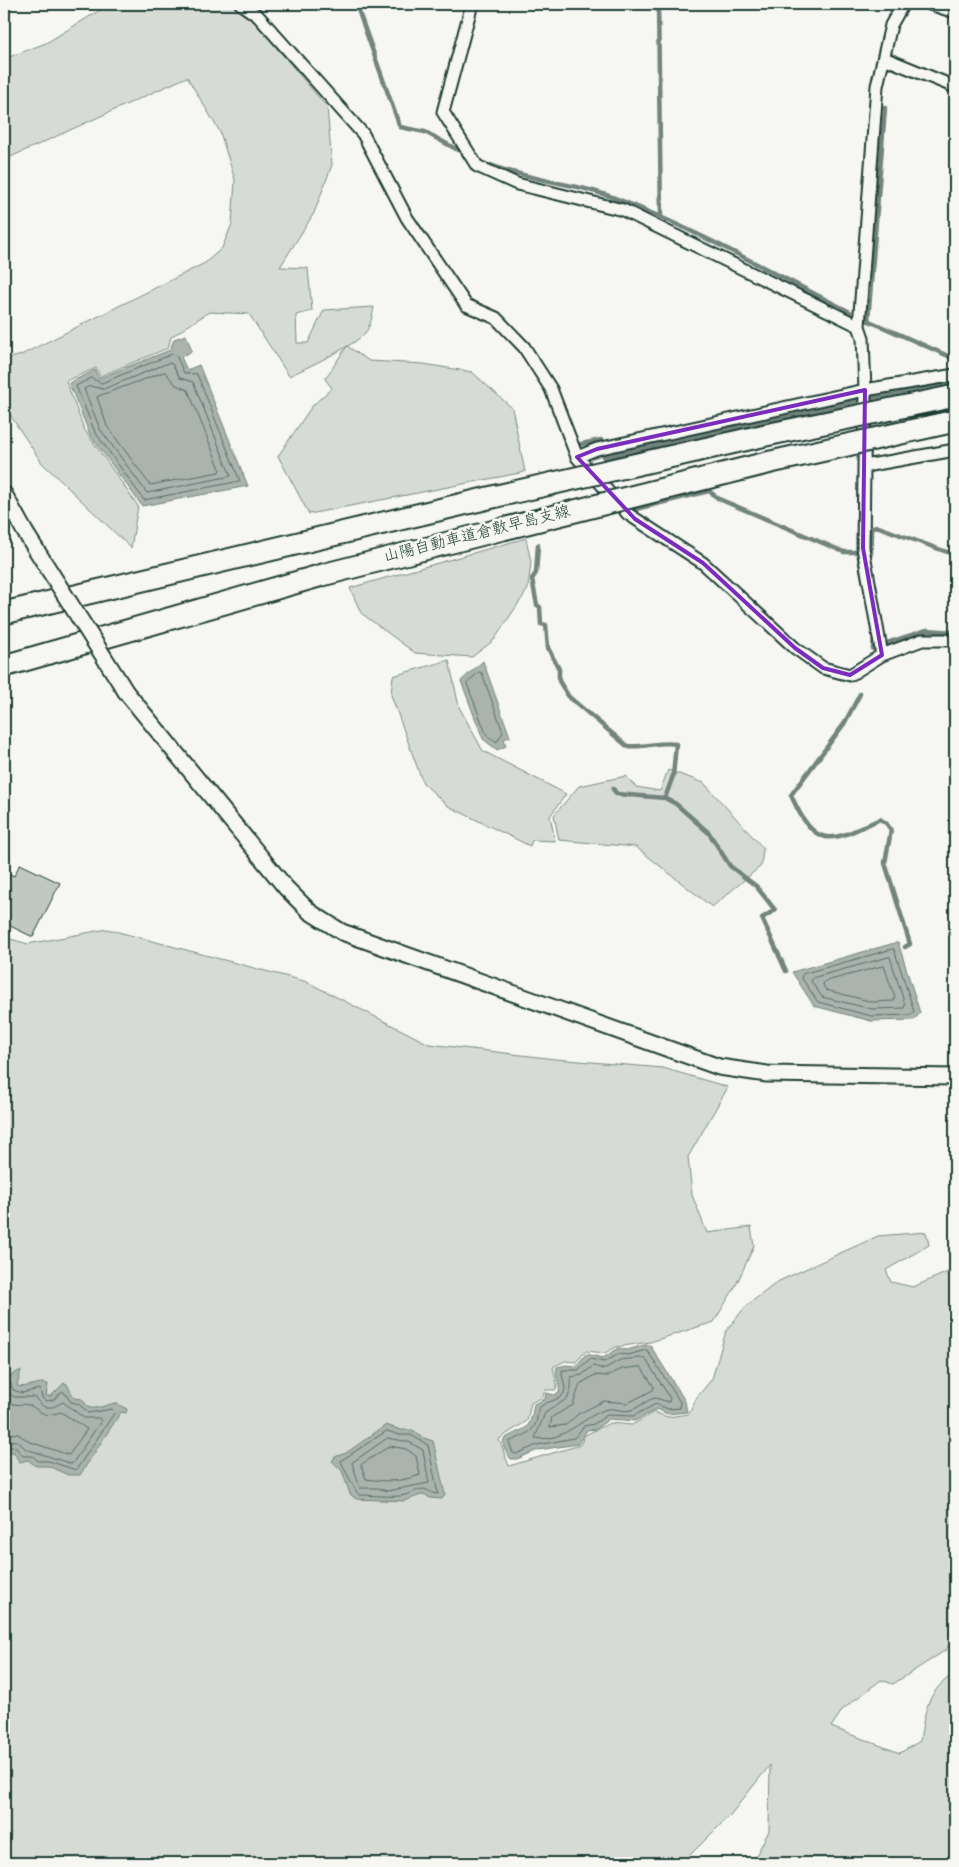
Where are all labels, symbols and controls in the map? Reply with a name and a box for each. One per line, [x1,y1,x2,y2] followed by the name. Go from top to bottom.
[381,501,573,569] street label: 山陽自動車道倉敷早島支線

